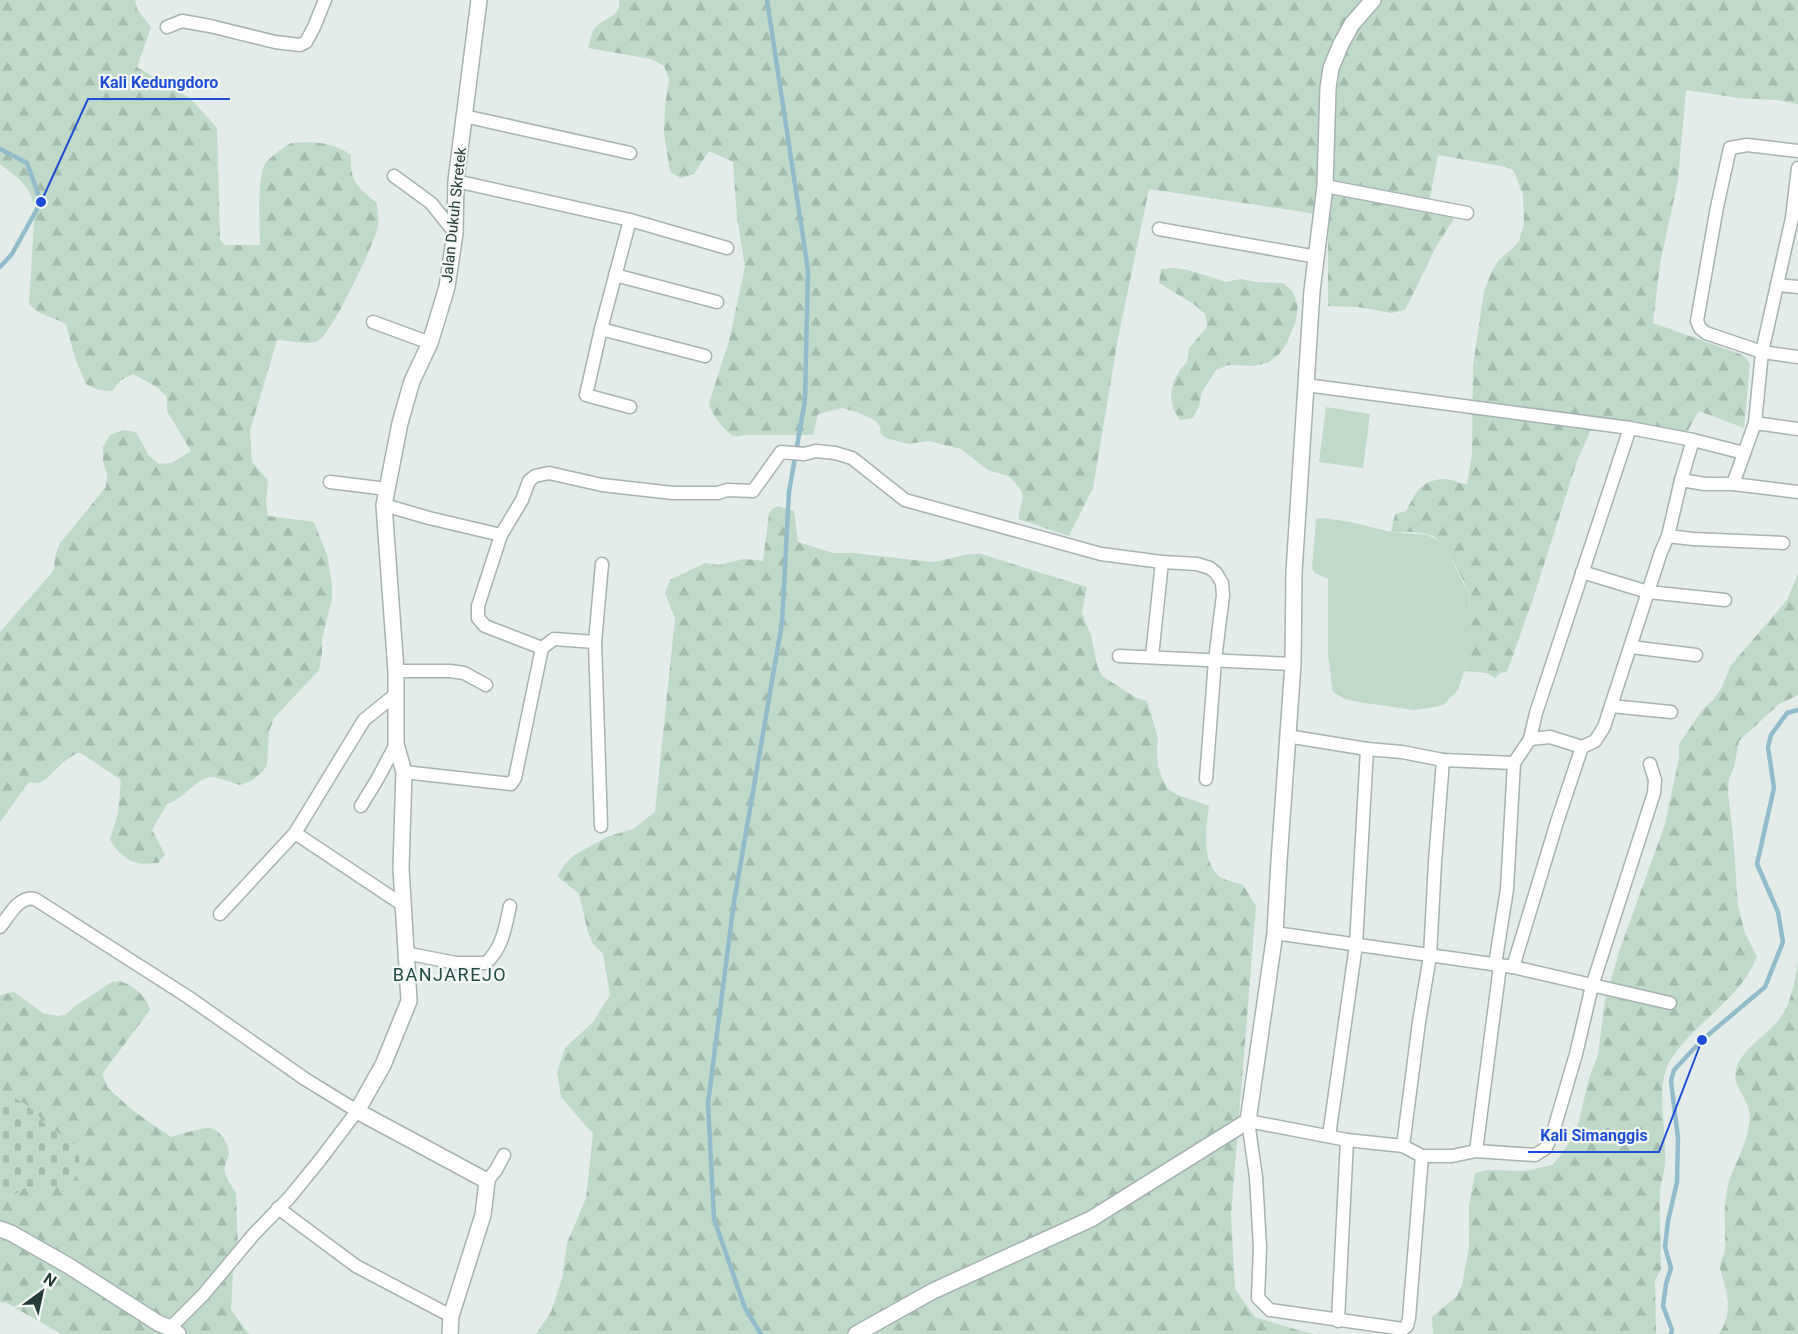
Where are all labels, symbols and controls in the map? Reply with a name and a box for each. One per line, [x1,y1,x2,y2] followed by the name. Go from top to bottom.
[88,65,230,99] callout: Kali Kedungdoro
[100,73,218,92] text: Kali Kedungdoro
[438,146,470,284] street label: Jalan Dukuh Skretek
[393,964,507,985] district label: BANJAREJO
[1528,1118,1659,1152] callout: Kali Simanggis
[1540,1126,1648,1145] text: Kali Simanggis
[12,1262,72,1322] north arrow
[40,1269,60,1291] text: N

